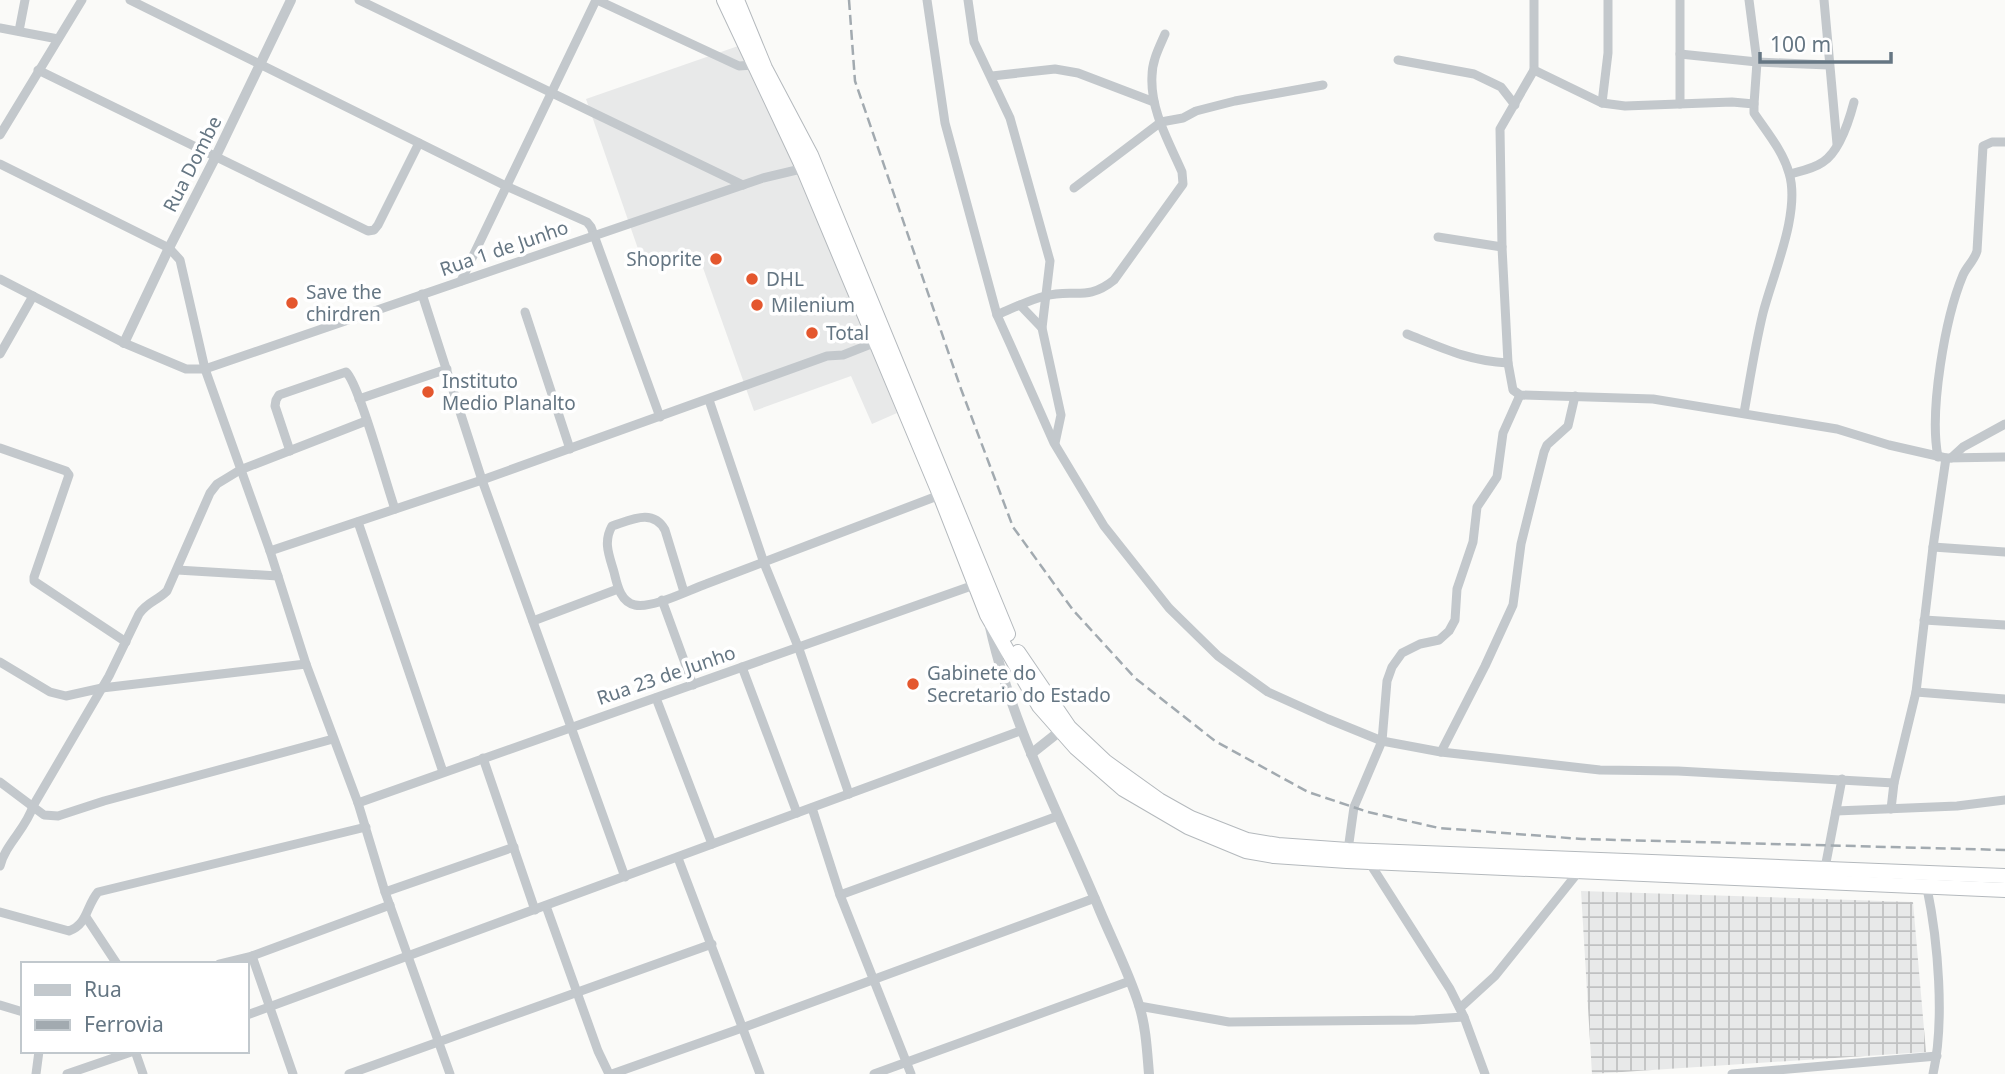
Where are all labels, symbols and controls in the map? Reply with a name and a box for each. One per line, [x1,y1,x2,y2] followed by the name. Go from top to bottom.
[1760,21,1891,65] scale bar
[1770,30,1831,58] text: 100 m
[157,111,227,217] street label: Rua Dombe
[436,214,572,282] street label: Rua 1 de Junho
[626,246,702,272] place label: Shoprite
[708,251,724,267] marker: Shoprite
[766,266,804,292] place label: DHL
[744,271,760,287] marker: DHL
[306,279,382,327] place label: Save the chirdren
[771,292,855,318] place label: Milenium
[284,295,300,311] marker: Save the chirdren
[749,297,765,313] marker: Milenium
[826,320,869,346] place label: Total
[804,325,820,341] marker: Total
[442,368,576,416] place label: Instituto Medio Planalto
[420,384,436,400] marker: Instituto Medio Planalto
[593,639,739,711] street label: Rua 23 de Junho
[927,660,1111,708] place label: Gabinete do Secretario do Estado
[905,676,921,692] marker: Gabinete do Secretario do Estado
[21,962,248,1053] legend
[84,975,122,1003] text: Rua
[84,1010,164,1038] text: Ferrovia

